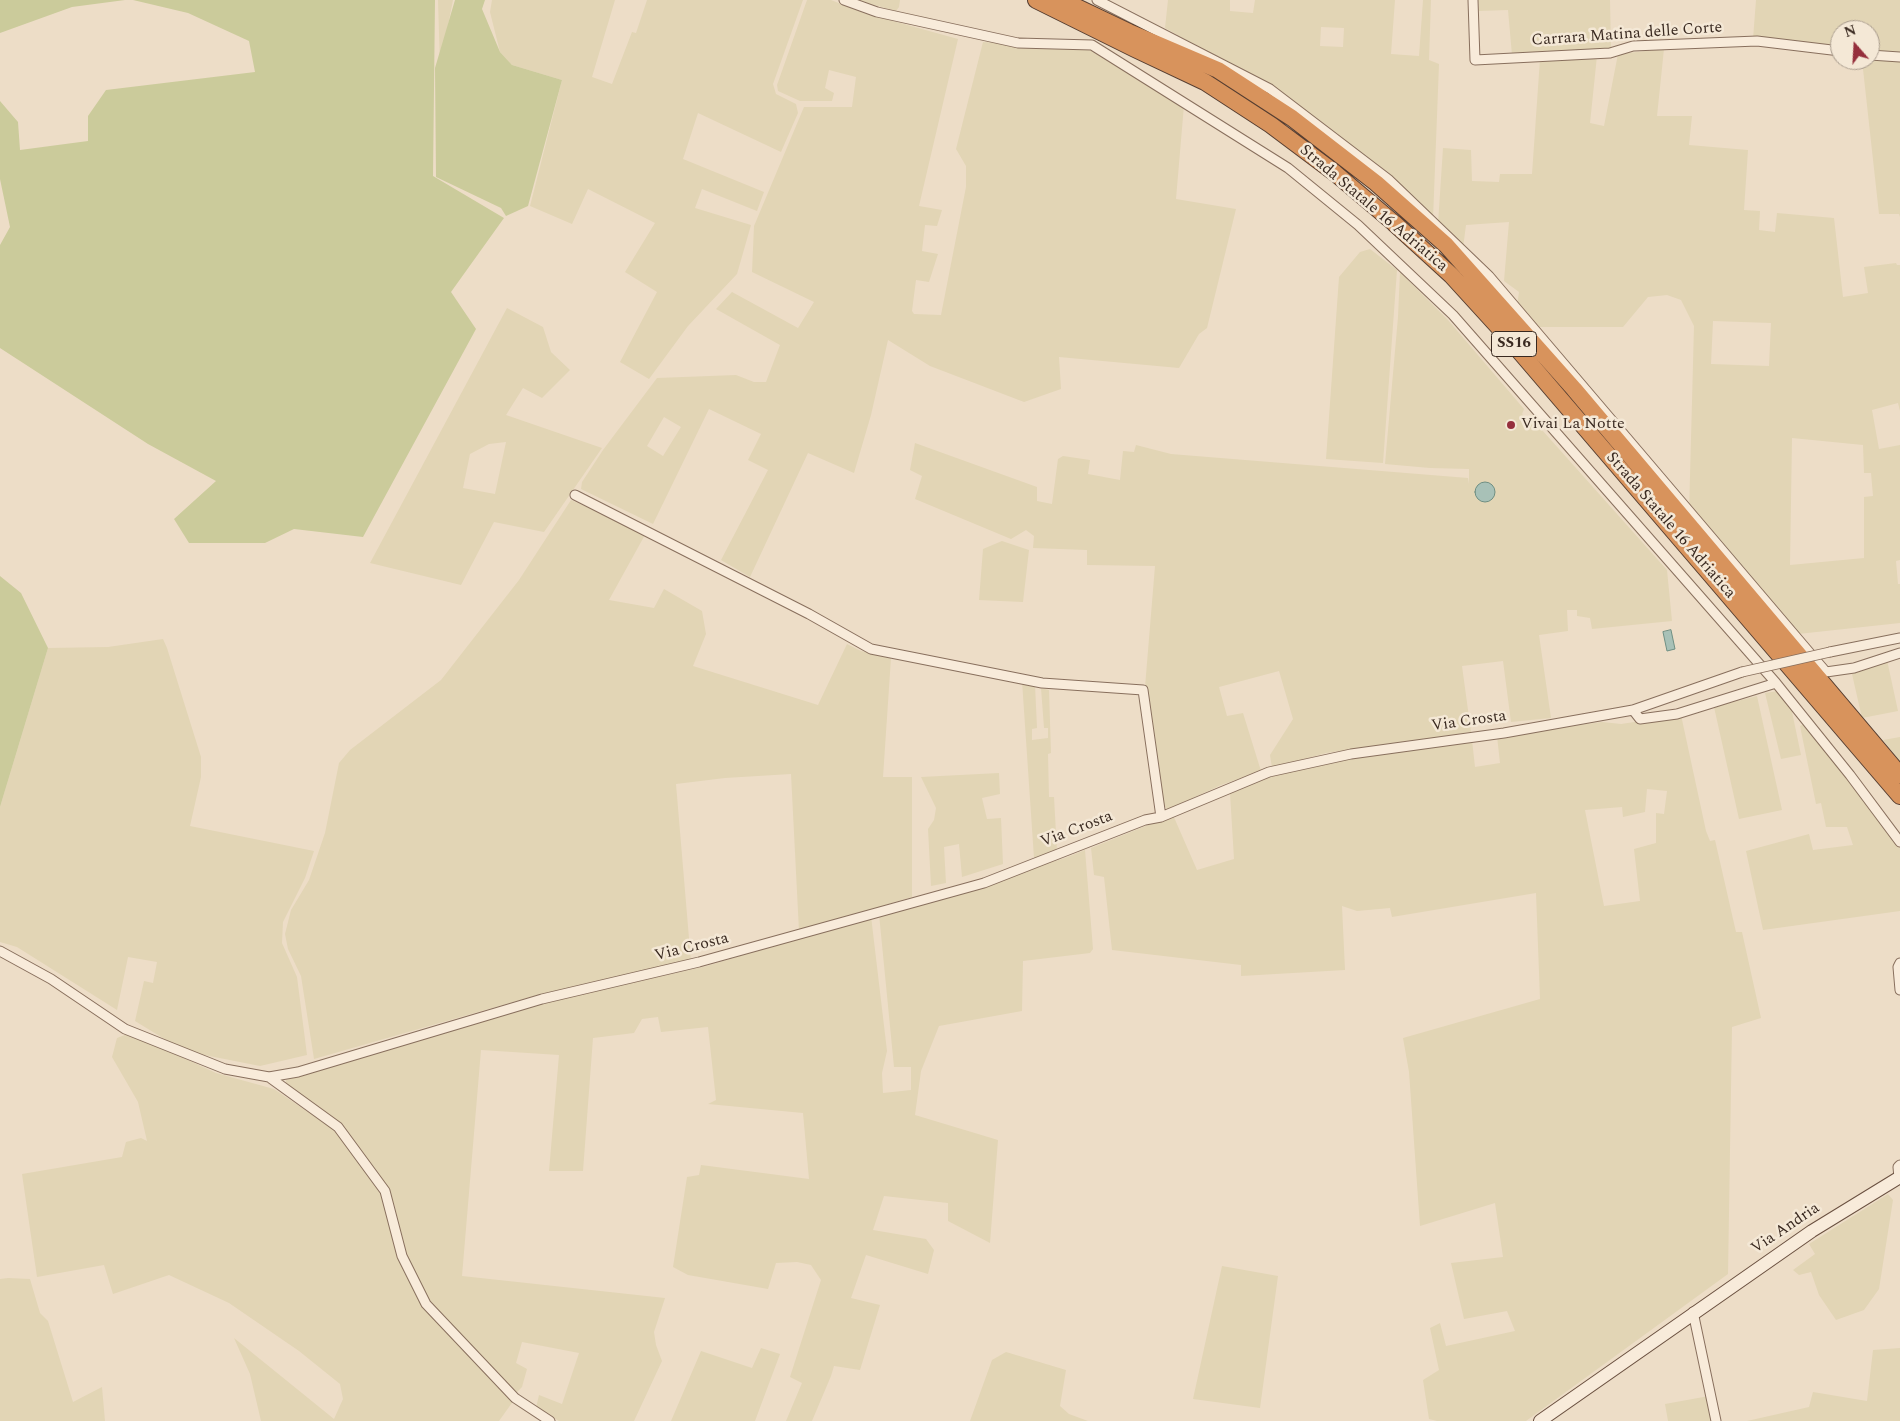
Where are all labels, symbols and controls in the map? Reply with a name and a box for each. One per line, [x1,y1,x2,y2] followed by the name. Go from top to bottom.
[1531,19,1723,51] street label: Carrara Matina delle Corte
[1830,20,1880,70] north arrow
[1841,20,1859,43] text: N
[1295,141,1451,277] street label: Strada Statale 16 Adriatica
[1492,332,1536,356] road number: SS16
[1521,415,1625,435] place label: Vivai La Notte
[1505,419,1517,431] marker: Vivai La Notte
[1601,449,1739,603] street label: Strada Statale 16 Adriatica
[1430,707,1508,737] street label: Via Crosta
[1038,808,1116,852] street label: Via Crosta
[653,930,731,966] street label: Via Crosta
[1748,1199,1824,1259] street label: Via Andria

